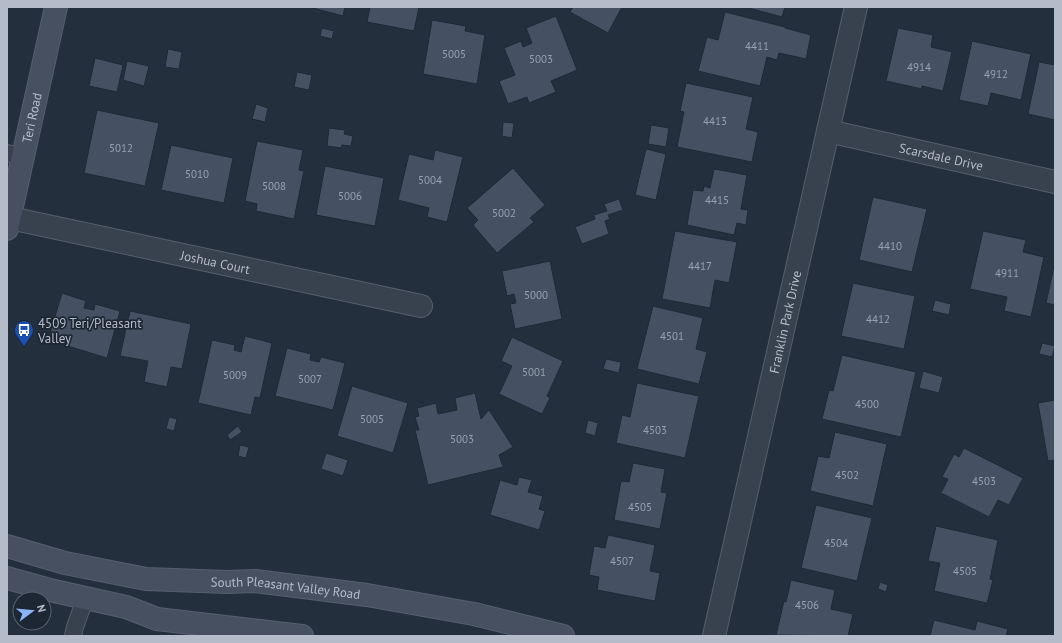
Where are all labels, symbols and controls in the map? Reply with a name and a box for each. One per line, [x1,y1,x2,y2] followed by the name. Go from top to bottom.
[745,39,769,53] house number: 4411
[442,47,466,61] house number: 5005
[529,52,553,66] house number: 5003
[907,60,931,74] house number: 4914
[984,67,1008,81] house number: 4912
[18,91,45,144] street label: Teri Road
[703,114,727,128] house number: 4413
[898,139,985,174] street label: Scarsdale Drive
[109,141,133,155] house number: 5012
[185,167,209,181] house number: 5010
[418,173,442,187] house number: 5004
[262,179,286,193] house number: 5008
[338,189,362,203] house number: 5006
[705,193,729,207] house number: 4415
[492,206,516,220] house number: 5002
[878,239,902,253] house number: 4410
[178,246,252,278] street label: Joshua Court
[688,259,712,273] house number: 4417
[995,266,1019,280] house number: 4911
[765,269,805,375] street label: Franklin Park Drive
[524,288,548,302] house number: 5000
[866,312,890,326] house number: 4412
[37,315,142,347] place label: 4509 Teri/Pleasant Valley
[13,319,35,347] bus stop icon: 4509 Teri/Pleasant Valley
[660,329,684,343] house number: 4501
[522,365,546,379] house number: 5001
[223,368,247,382] house number: 5009
[298,372,322,386] house number: 5007
[855,397,879,411] house number: 4500
[360,412,384,426] house number: 5005
[643,423,667,437] house number: 4503
[450,432,474,446] house number: 5003
[835,468,859,482] house number: 4502
[972,474,996,488] house number: 4503
[628,500,652,514] house number: 4505
[824,536,848,550] house number: 4504
[610,554,634,568] house number: 4507
[953,564,977,578] house number: 4505
[210,572,361,603] street label: South Pleasant Valley Road
[12,591,52,631] north arrow
[795,598,819,612] house number: 4506
[34,603,49,614] text: N

